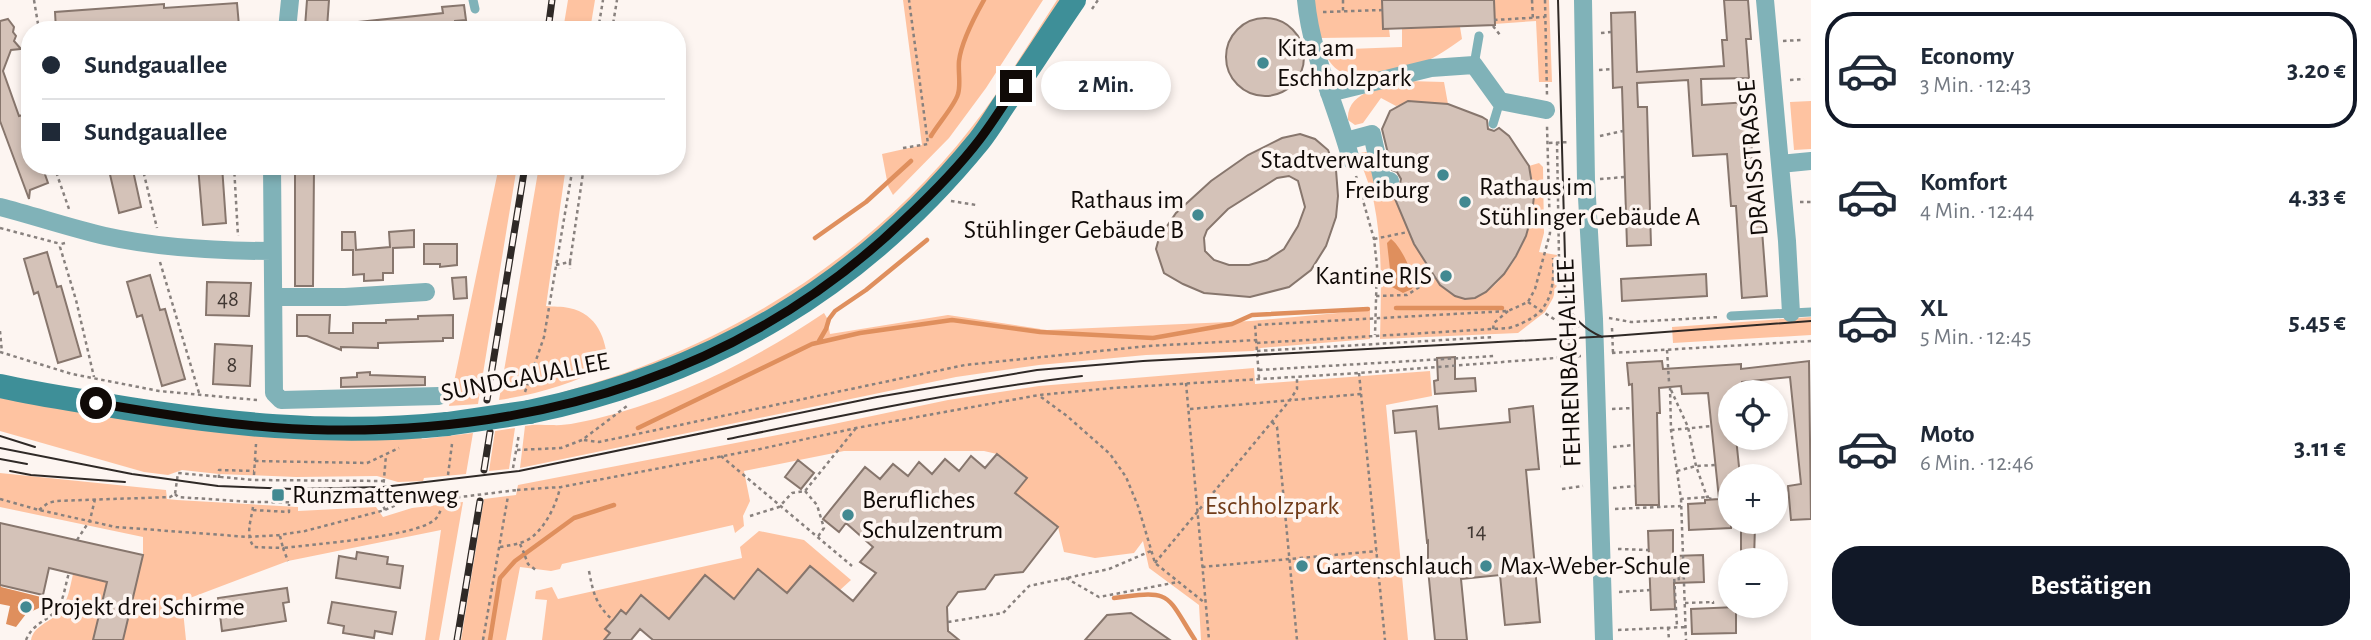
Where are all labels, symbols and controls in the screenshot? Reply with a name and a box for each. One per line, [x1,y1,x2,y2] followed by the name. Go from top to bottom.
[1277,35,1412,91] place label: Kita am Eschholzpark
[1836,39,1899,102] icon: car
[1920,43,2014,69] text: Economy
[84,52,227,78] text: Sundgauallee
[1255,55,1271,71] marker: Kita am Eschholzpark
[2287,57,2346,83] text: 3.20 €
[1040,62,1170,110] callout: 2 Min.
[1000,70,1032,102] route end
[1078,74,1134,97] text: 2 Min.
[1920,74,2031,97] text: 3 Min. · 12:43
[1733,79,1773,237] street label: DRAISSTRASSE
[84,119,227,145] text: Sundgauallee
[1260,147,1429,203] place label: Stadtverwaltung Freiburg
[1836,165,1899,228] icon: car
[1435,167,1451,183] marker: Stadtverwaltung Freiburg
[1920,169,2007,195] text: Komfort
[1479,174,1700,230] place label: Rathaus im Stühlinger Gebäude A
[2288,183,2346,209] text: 4.33 €
[964,187,1184,243] place label: Rathaus im Stühlinger Gebäude B
[1457,194,1473,210] marker: Rathaus im Stühlinger Gebäude A
[1920,200,2034,223] text: 4 Min. · 12:44
[1190,207,1206,223] marker: Rathaus im Stühlinger Gebäude B
[1552,259,1586,467] street label: FEHRENBACHALLEE
[1315,263,1432,289] place label: Kantine RIS
[1438,268,1454,284] marker: Kantine RIS
[217,288,239,311] house number: 48
[1836,291,1899,354] icon: car
[1920,295,1947,321] text: XL
[2288,309,2346,335] text: 5.45 €
[1920,326,2031,349] text: 5 Min. · 12:45
[439,348,611,406] street label: SUNDGAUALLEE
[227,354,237,377] house number: 8
[1718,380,1788,618] map controls
[1718,380,1788,450] button: locate
[80,387,112,419] route start
[1836,417,1899,480] icon: car
[1920,421,1975,447] text: Moto
[2294,435,2346,461] text: 3.11 €
[1920,452,2034,475] text: 6 Min. · 12:46
[1718,464,1788,534] button: +
[292,482,459,508] place label: Runzmattenweg
[270,487,286,503] marker: Runzmattenweg
[862,487,1003,543] place label: Berufliches Schulzentrum
[1205,493,1339,519] park label: Eschholzpark
[840,507,856,523] marker: Berufliches Schulzentrum
[1468,520,1486,543] house number: 14
[1832,546,2350,626] button: Bestätigen
[1718,548,1788,618] button: −
[1316,553,1473,579] place label: Gartenschlauch
[1500,553,1691,579] place label: Max-Weber-Schule
[1294,558,1310,574] marker: Gartenschlauch
[1478,558,1494,574] marker: Max-Weber-Schule
[40,594,245,620] place label: Projekt drei Schirme
[18,599,34,615] marker: Projekt drei Schirme

